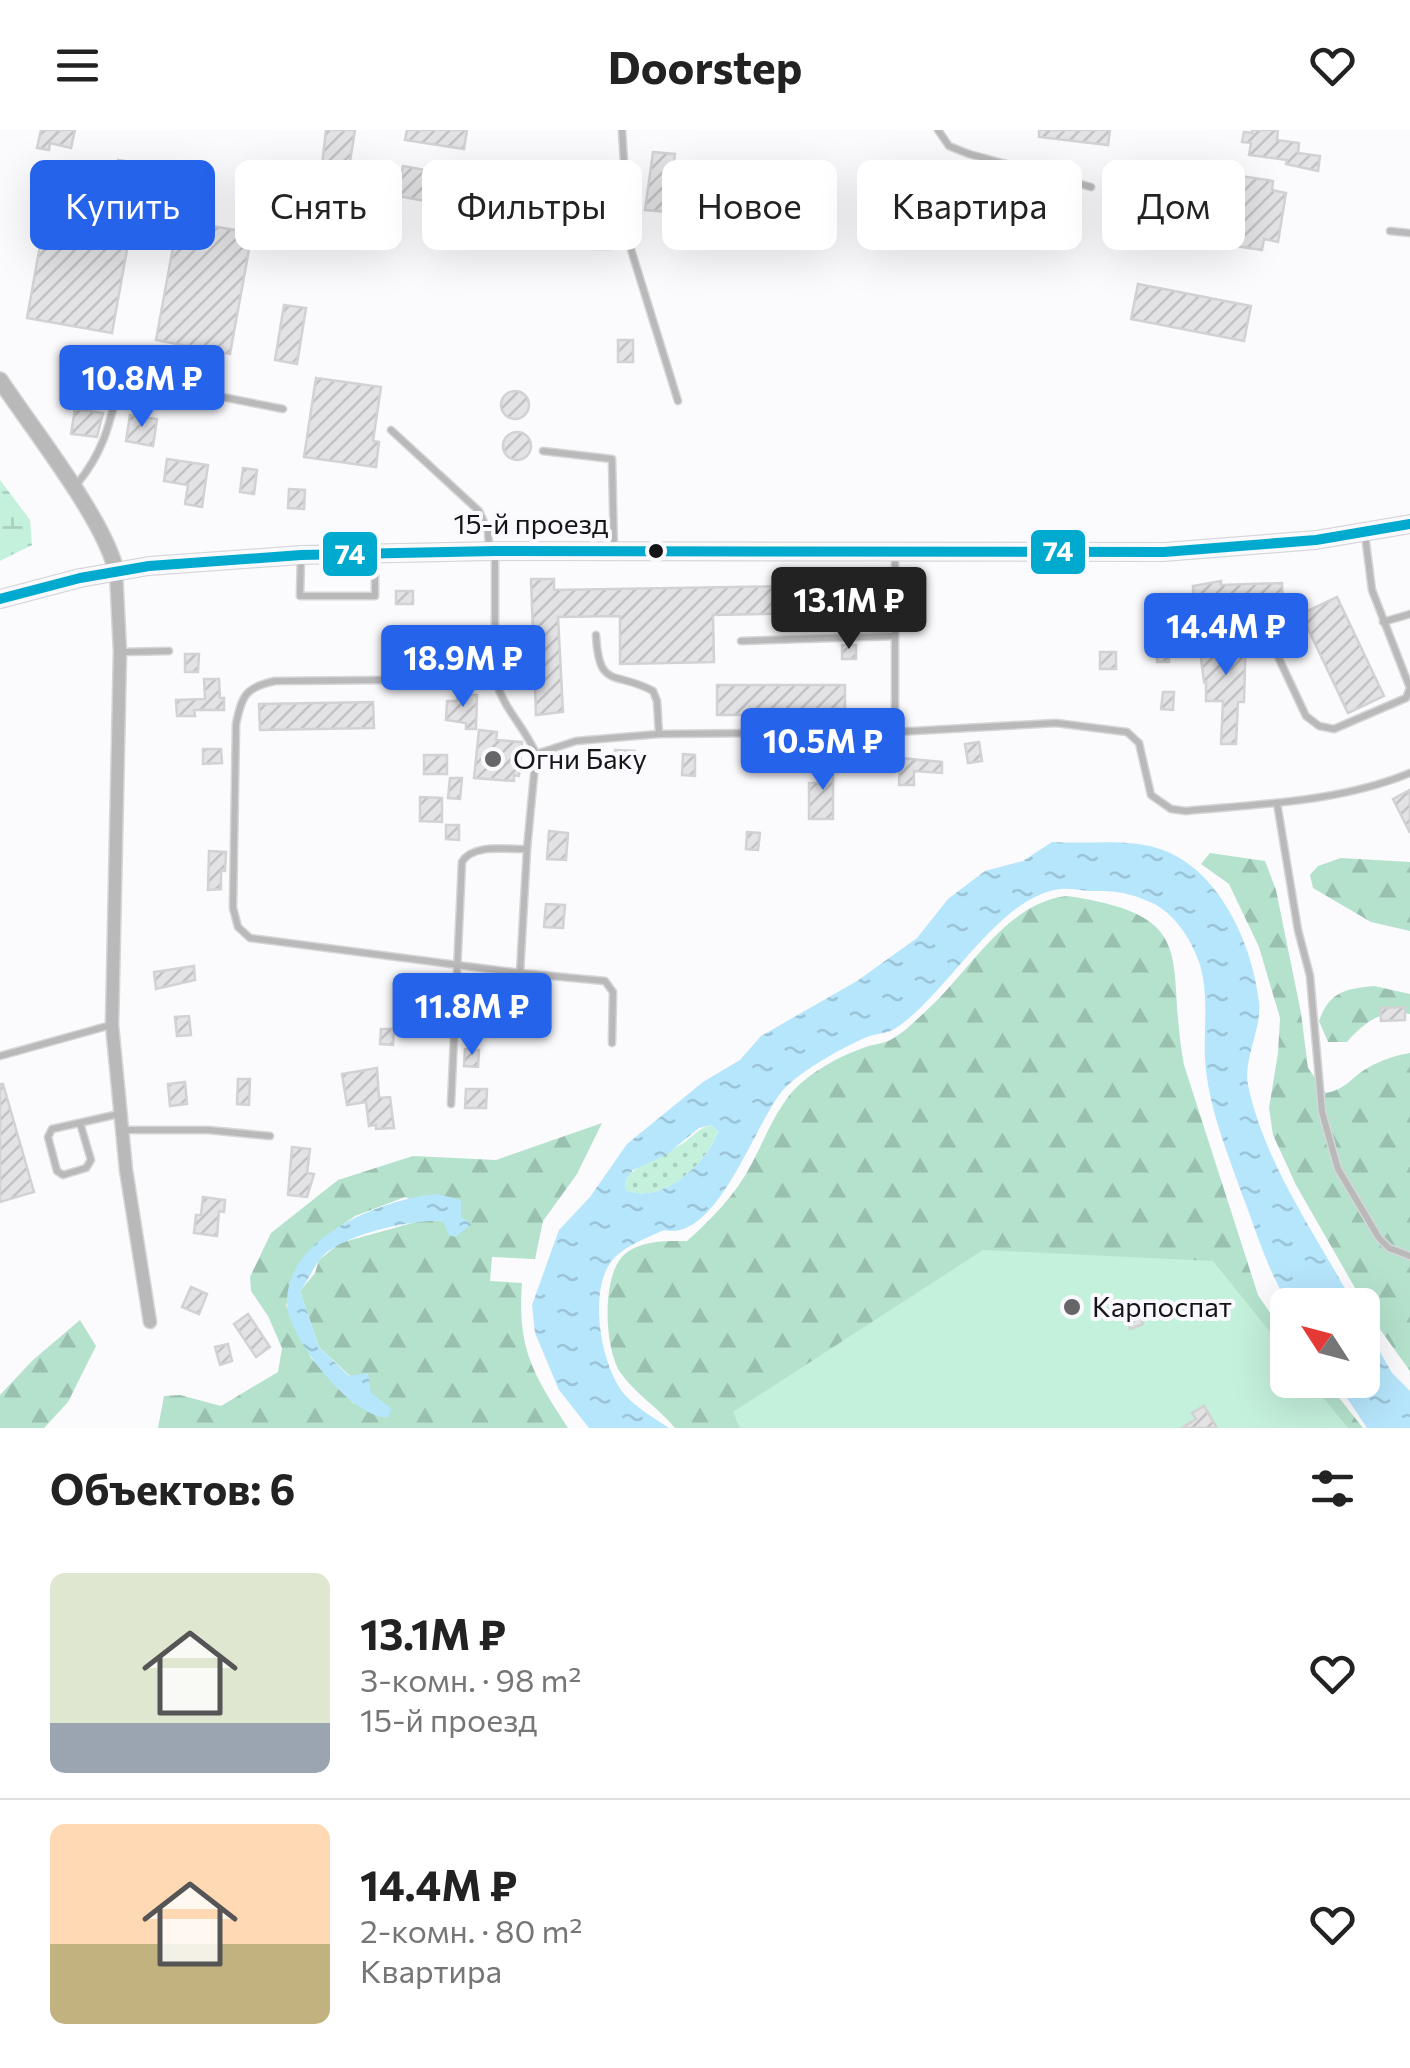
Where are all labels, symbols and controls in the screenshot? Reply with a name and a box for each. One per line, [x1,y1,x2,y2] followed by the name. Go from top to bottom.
[50,38,105,93] icon: menu
[608,38,802,93] text: Doorstep
[1305,38,1360,93] icon: heart
[30,160,215,250] chip: Купить
[235,160,402,250] chip: Снять
[422,160,642,250] chip: Фильтры
[662,160,837,250] chip: Новое
[857,160,1082,250] chip: Квартира
[1102,160,1245,250] chip: Дом
[50,345,234,430] pin: 10.8M ₽
[81,357,203,397] text: 10.8M ₽
[453,506,609,540] street label: 15-й проезд
[1029,528,1087,576] line badge: 74
[321,530,379,578] line badge: 74
[1043,533,1073,567] text: 74
[335,536,365,570] text: 74
[646,541,666,561] unlabelled marker
[757,567,941,652] pin: 13.1M ₽
[793,579,905,619] text: 13.1M ₽
[1134,593,1318,678] pin: 14.4M ₽
[1166,605,1286,645] text: 14.4M ₽
[371,625,555,710] pin: 18.9M ₽
[403,637,523,677] text: 18.9M ₽
[731,708,915,793] pin: 10.5M ₽
[763,720,883,760] text: 10.5M ₽
[513,741,647,775] place label: Огни Баку
[482,748,504,770] marker: Огни Баку
[380,973,564,1058] pin: 11.8M ₽
[415,985,529,1025] text: 11.8M ₽
[1270,1288,1380,1398] north arrow
[1270,1288,1380,1398] map controls
[1092,1289,1232,1323] place label: Карпоспат
[1061,1296,1083,1318] marker: Карпоспат
[1305,1461,1360,1516] icon: filters
[50,1462,295,1514] text: Объектов: 6
[360,1607,506,1659] text: 13.1M ₽
[130,1613,250,1733] icon: home
[1305,1646,1360,1701] icon: heart
[360,1659,581,1699] text: 3-комн. · 98 m²
[360,1699,537,1739] text: 15-й проезд
[360,1858,517,1910] text: 14.4M ₽
[130,1864,250,1984] icon: home
[1305,1897,1360,1952] icon: heart
[360,1910,582,1950] text: 2-комн. · 80 m²
[360,1950,502,1990] text: Квартира

